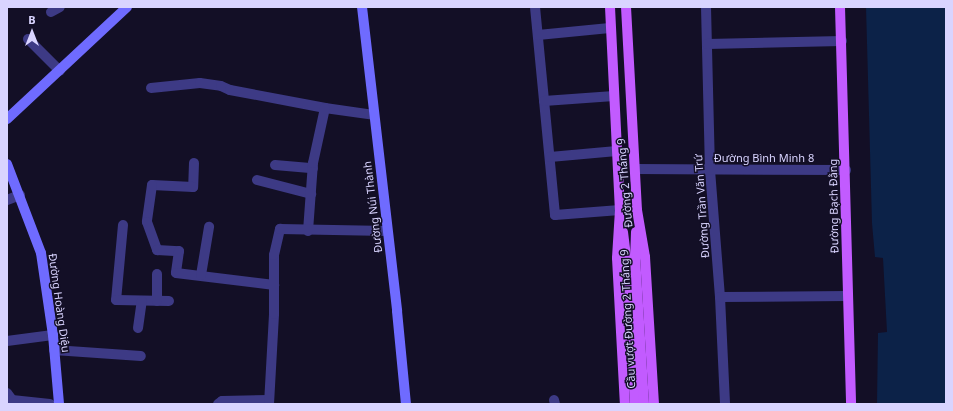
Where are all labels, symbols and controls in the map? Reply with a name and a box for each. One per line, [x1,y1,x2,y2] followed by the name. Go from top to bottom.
[12,12,52,52] north arrow
[28,12,36,27] text: B
[615,138,635,228] street label: Đường 2 Tháng 9
[714,151,814,165] street label: Đường Bình Minh 8
[692,154,712,258] street label: Đường Trần Văn Trứ
[827,159,841,253] street label: Đường Bạch Đằng
[361,160,385,254] street label: Đường Núi Thành
[618,249,638,389] street label: Cầu vượt Đường 2 Tháng 9
[46,253,72,353] street label: Đường Hoàng Diệu

